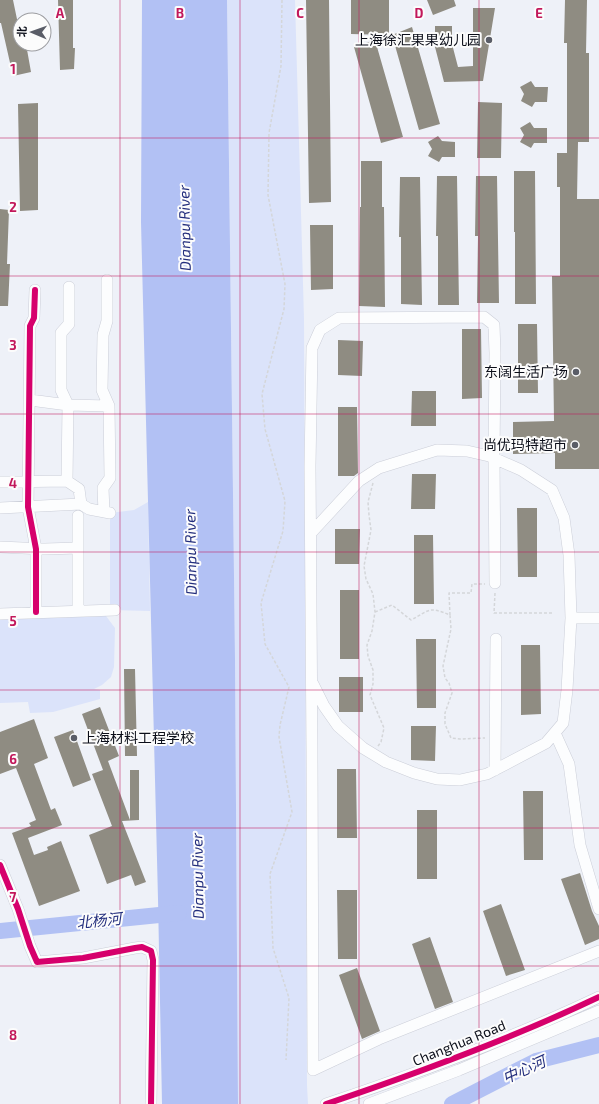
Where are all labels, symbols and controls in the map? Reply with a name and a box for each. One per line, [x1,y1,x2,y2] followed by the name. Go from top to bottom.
[56,5,65,21] text: A
[176,5,184,21] text: B
[296,5,304,21] text: C
[415,5,424,21] text: D
[535,5,543,21] text: E
[12,12,52,52] north arrow
[15,26,28,37] text: 北
[355,31,481,48] place label: 上海徐汇果果幼儿园
[484,35,494,45] marker: 上海徐汇果果幼儿园
[10,61,16,77] text: 1
[174,184,194,271] water label: Dianpu River
[9,199,17,215] text: 2
[9,337,17,353] text: 3
[484,363,568,380] place label: 东阔生活广场
[571,367,581,377] marker: 东阔生活广场
[483,436,567,453] place label: 尚优玛特超市
[570,440,580,450] marker: 尚优玛特超市
[9,475,17,491] text: 4
[180,508,200,595] water label: Dianpu River
[9,613,17,629] text: 5
[82,729,194,746] place label: 上海材料工程学校
[69,733,79,743] marker: 上海材料工程学校
[9,751,17,767] text: 6
[187,832,207,919] water label: Dianpu River
[10,889,17,905] text: 7
[76,908,125,931] water label: 北杨河
[410,1016,508,1069] street label: Changhua Road
[9,1027,17,1043] text: 8
[499,1050,551,1086] water label: 中心河

